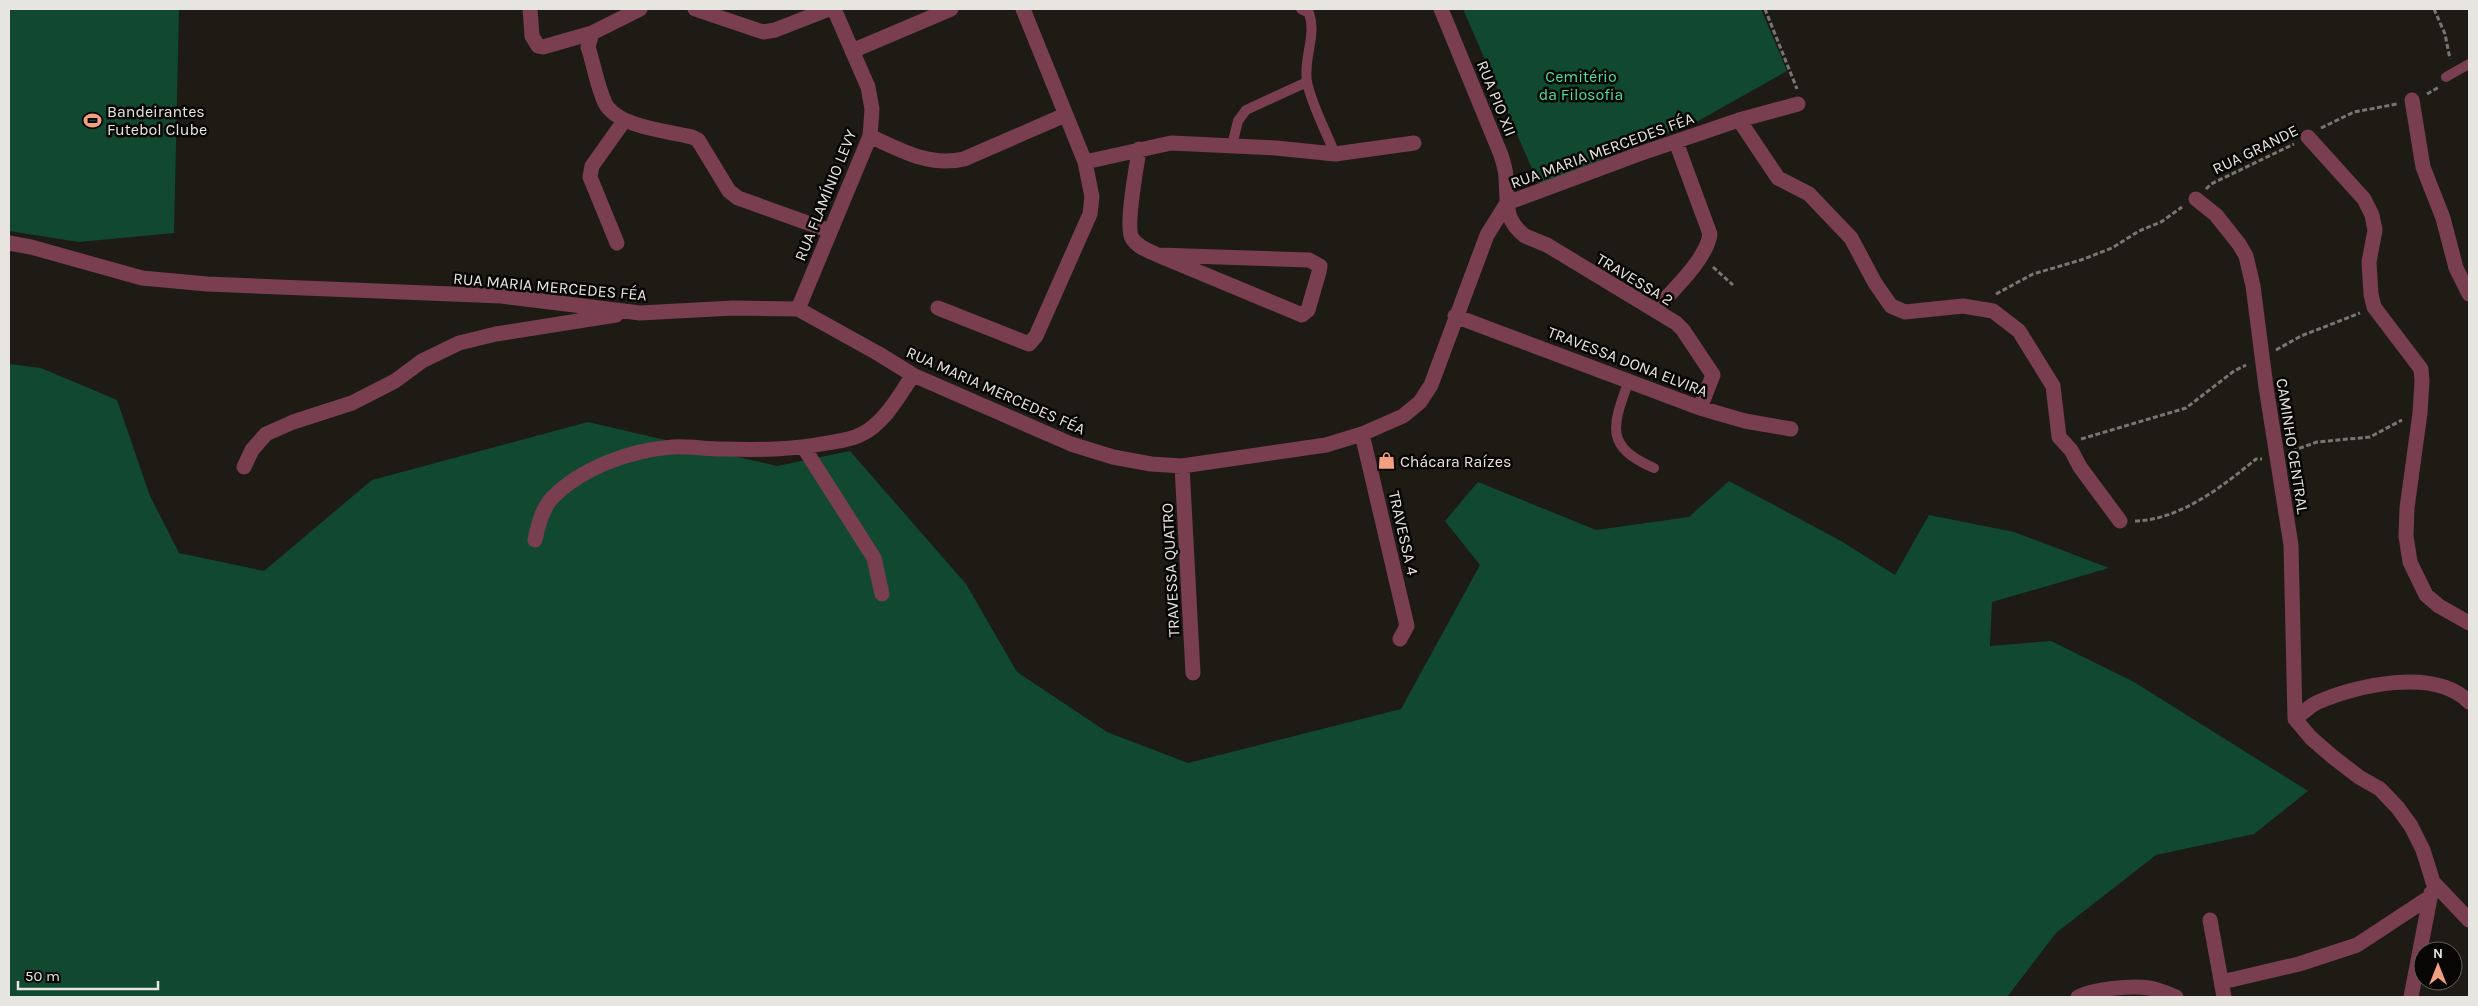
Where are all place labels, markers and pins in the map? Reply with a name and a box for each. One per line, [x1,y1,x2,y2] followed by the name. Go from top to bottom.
[107,102,207,139] place label: Bandeirantes Futebol Clube
[83,110,103,130] sports icon: Bandeirantes Futebol Clube
[1376,451,1396,471] shop icon: Chácara Raízes
[1400,452,1511,471] place label: Chácara Raízes

